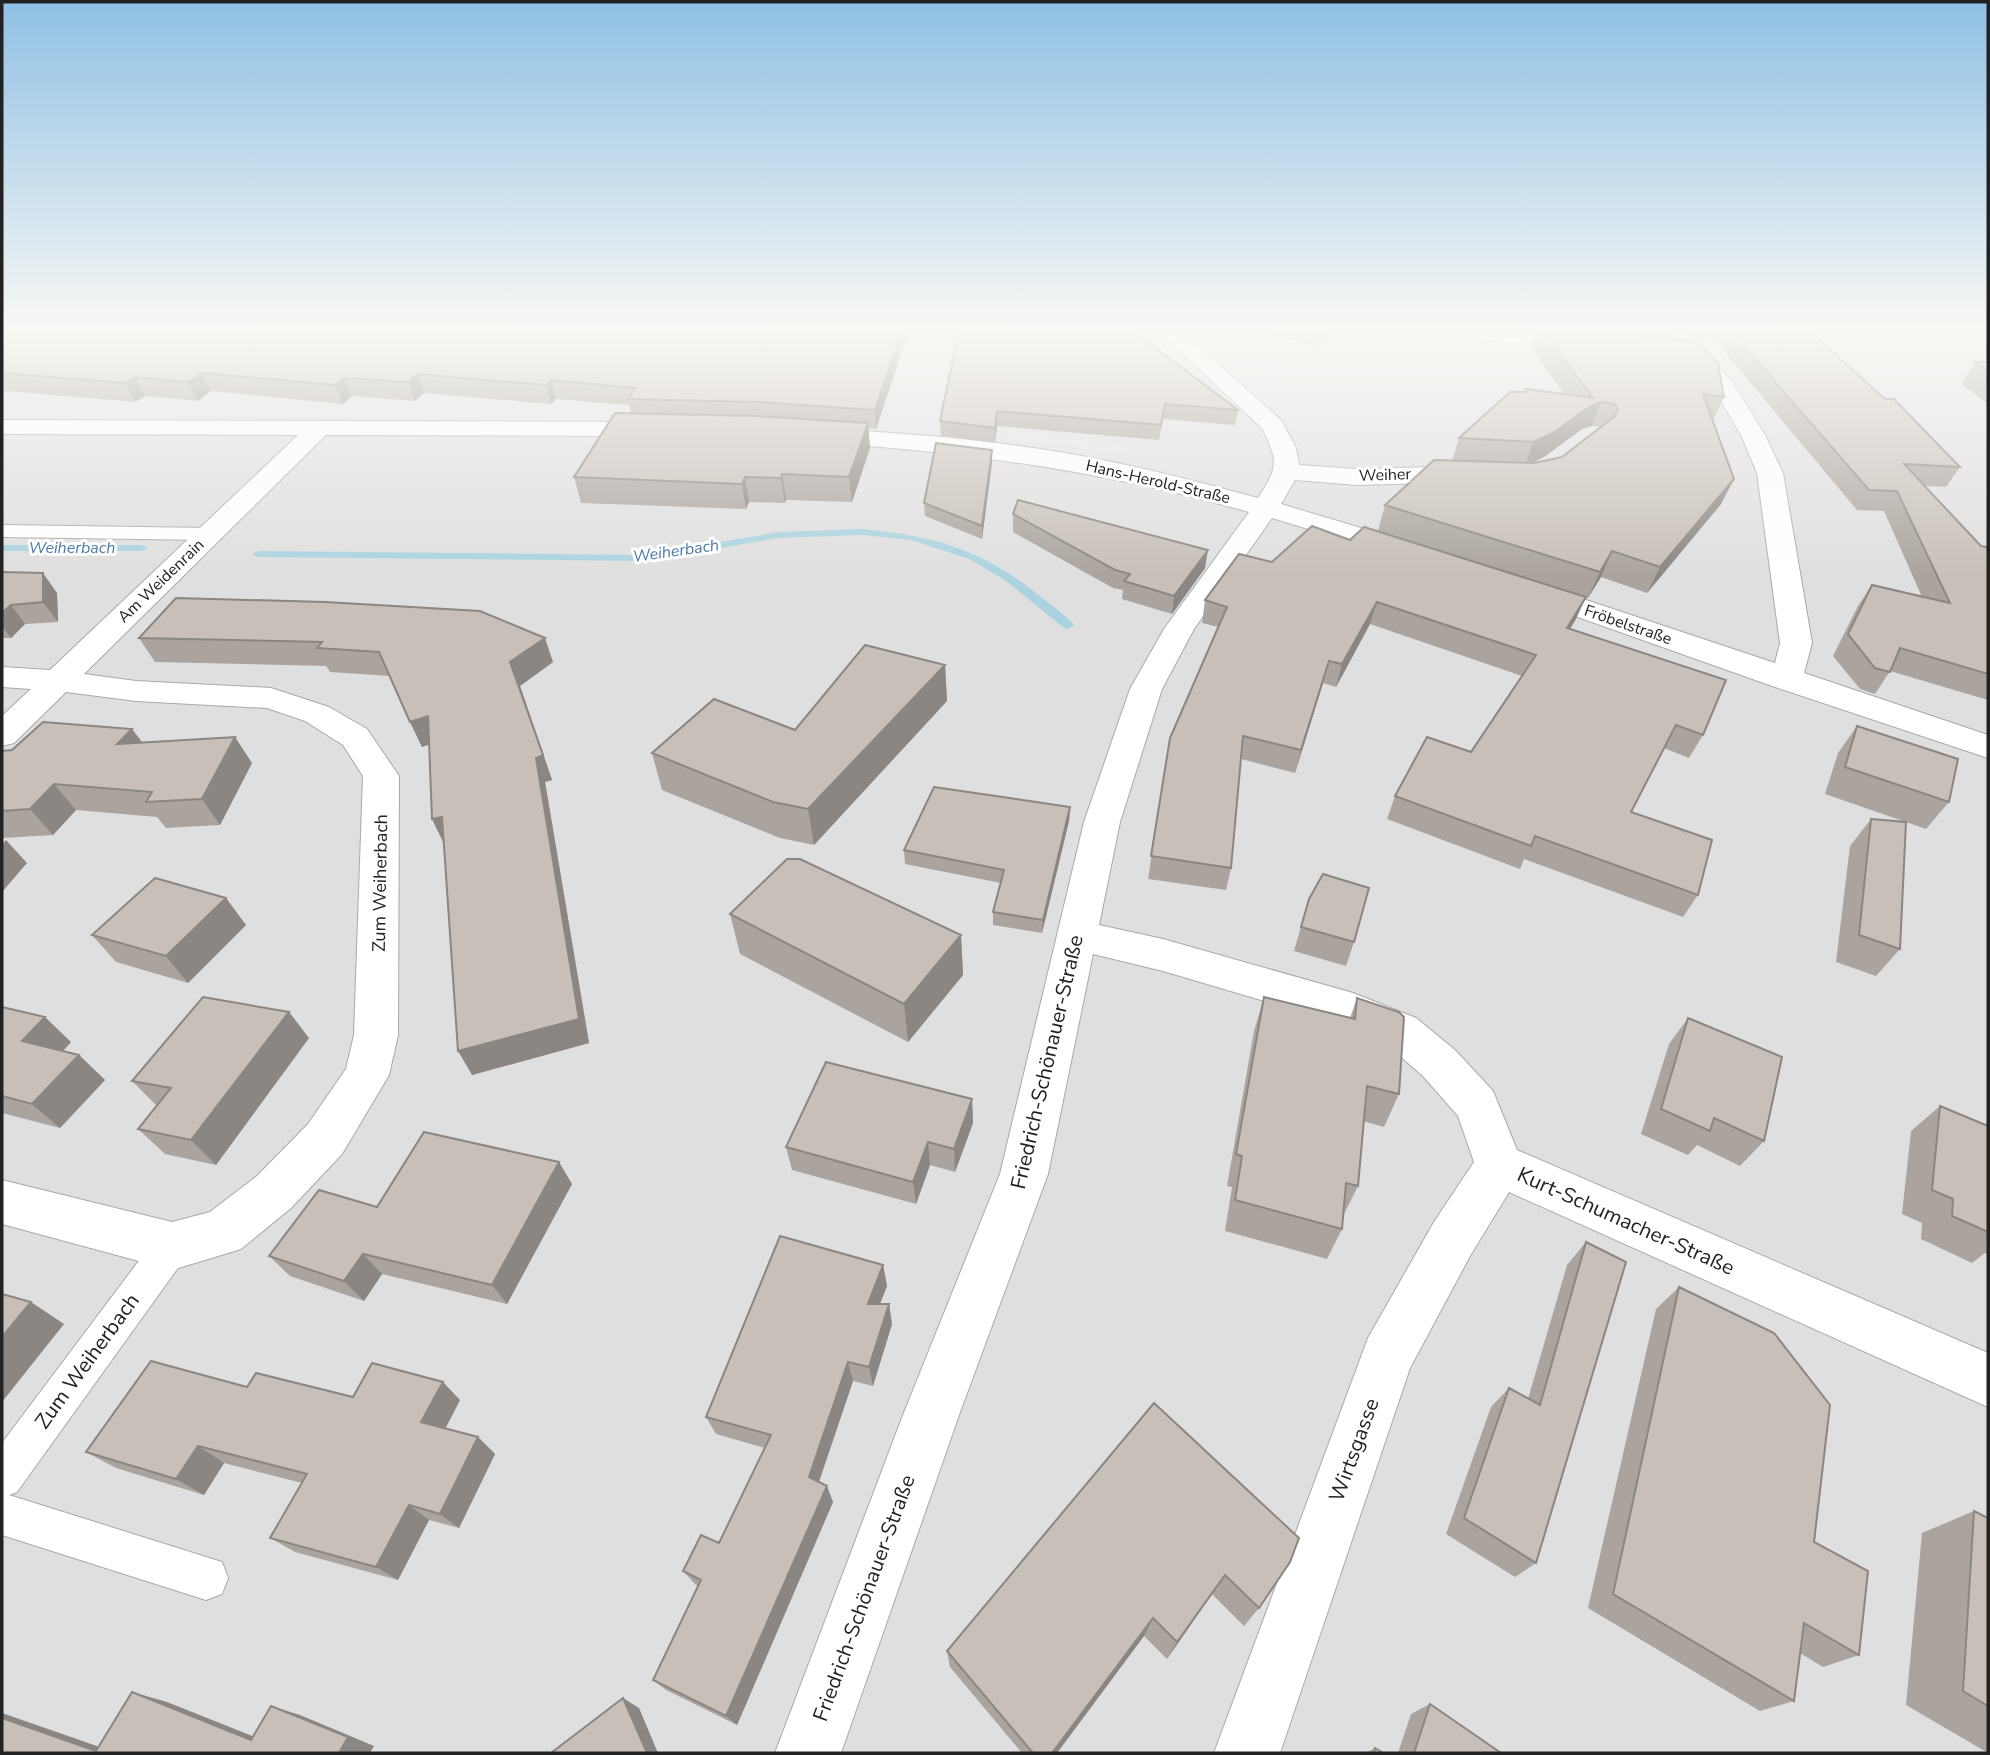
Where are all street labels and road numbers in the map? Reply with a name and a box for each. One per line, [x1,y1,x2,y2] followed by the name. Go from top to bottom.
[1084,455,1232,509] street label: Hans-Herold-Straße
[1359,463,1412,487] street label: Weiher
[113,534,209,628] street label: Am Weidenrain
[1581,600,1675,650] street label: Fröbelstraße
[367,814,393,952] street label: Zum Weiherbach
[1004,932,1090,1192] street label: Friedrich-Schönauer-Straße
[1513,1160,1739,1282] street label: Kurt-Schumacher-Straße
[28,1288,146,1434] street label: Zum Weiherbach
[1322,1394,1386,1506] street label: Wirtsgasse
[806,1471,922,1725] street label: Friedrich-Schönauer-Straße

